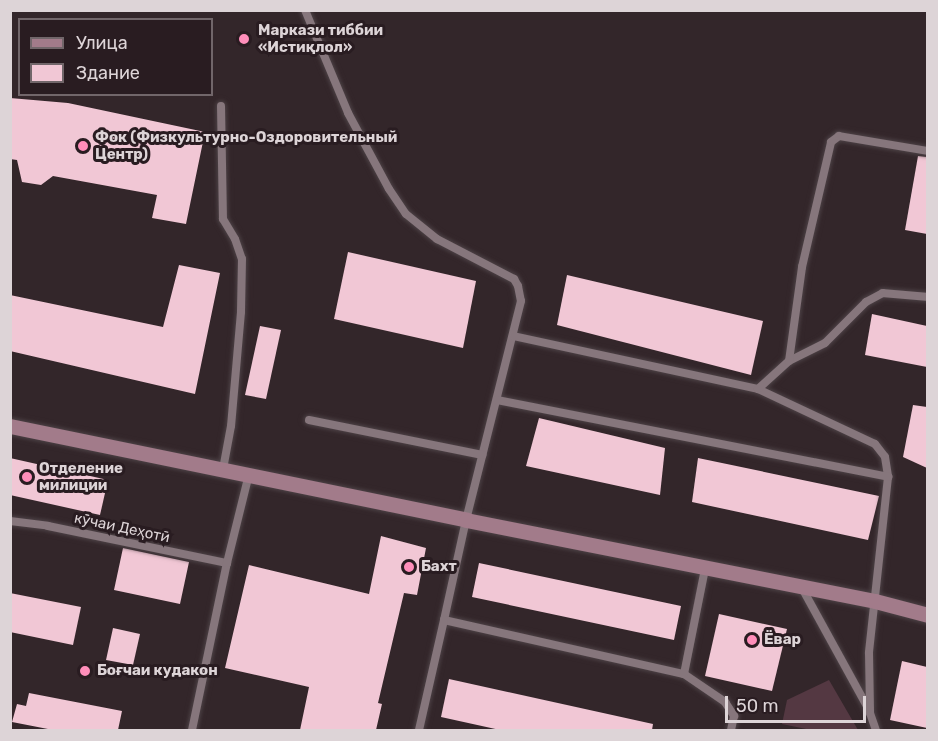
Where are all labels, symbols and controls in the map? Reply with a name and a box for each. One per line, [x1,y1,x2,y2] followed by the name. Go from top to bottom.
[18,18,213,96] legend
[258,21,383,56] place label: Маркази тиббии «Истиқлол»
[235,30,253,48] marker: Маркази тиббии «Истиқлол»
[76,32,128,54] text: Улица
[76,62,140,84] text: Здание
[95,128,397,163] place label: Фок (Физкультурно-Оздоровительный Центр)
[76,139,90,153] marker: Фок (Физкультурно-Оздоровительный Центр)
[39,459,123,494] place label: Отделение милиции
[20,470,34,484] marker: Отделение милиции
[72,509,172,547] street label: кӯчаи Деҳотӣ
[421,558,457,576] place label: Бахт
[402,560,416,574] marker: Бахт
[764,631,801,649] place label: Ёвар
[745,633,759,647] marker: Ёвар
[97,662,218,680] place label: Боғчаи кудакон
[78,664,92,678] marker: Боғчаи кудакон
[728,684,869,722] scale bar
[736,695,779,717] text: 50 m

